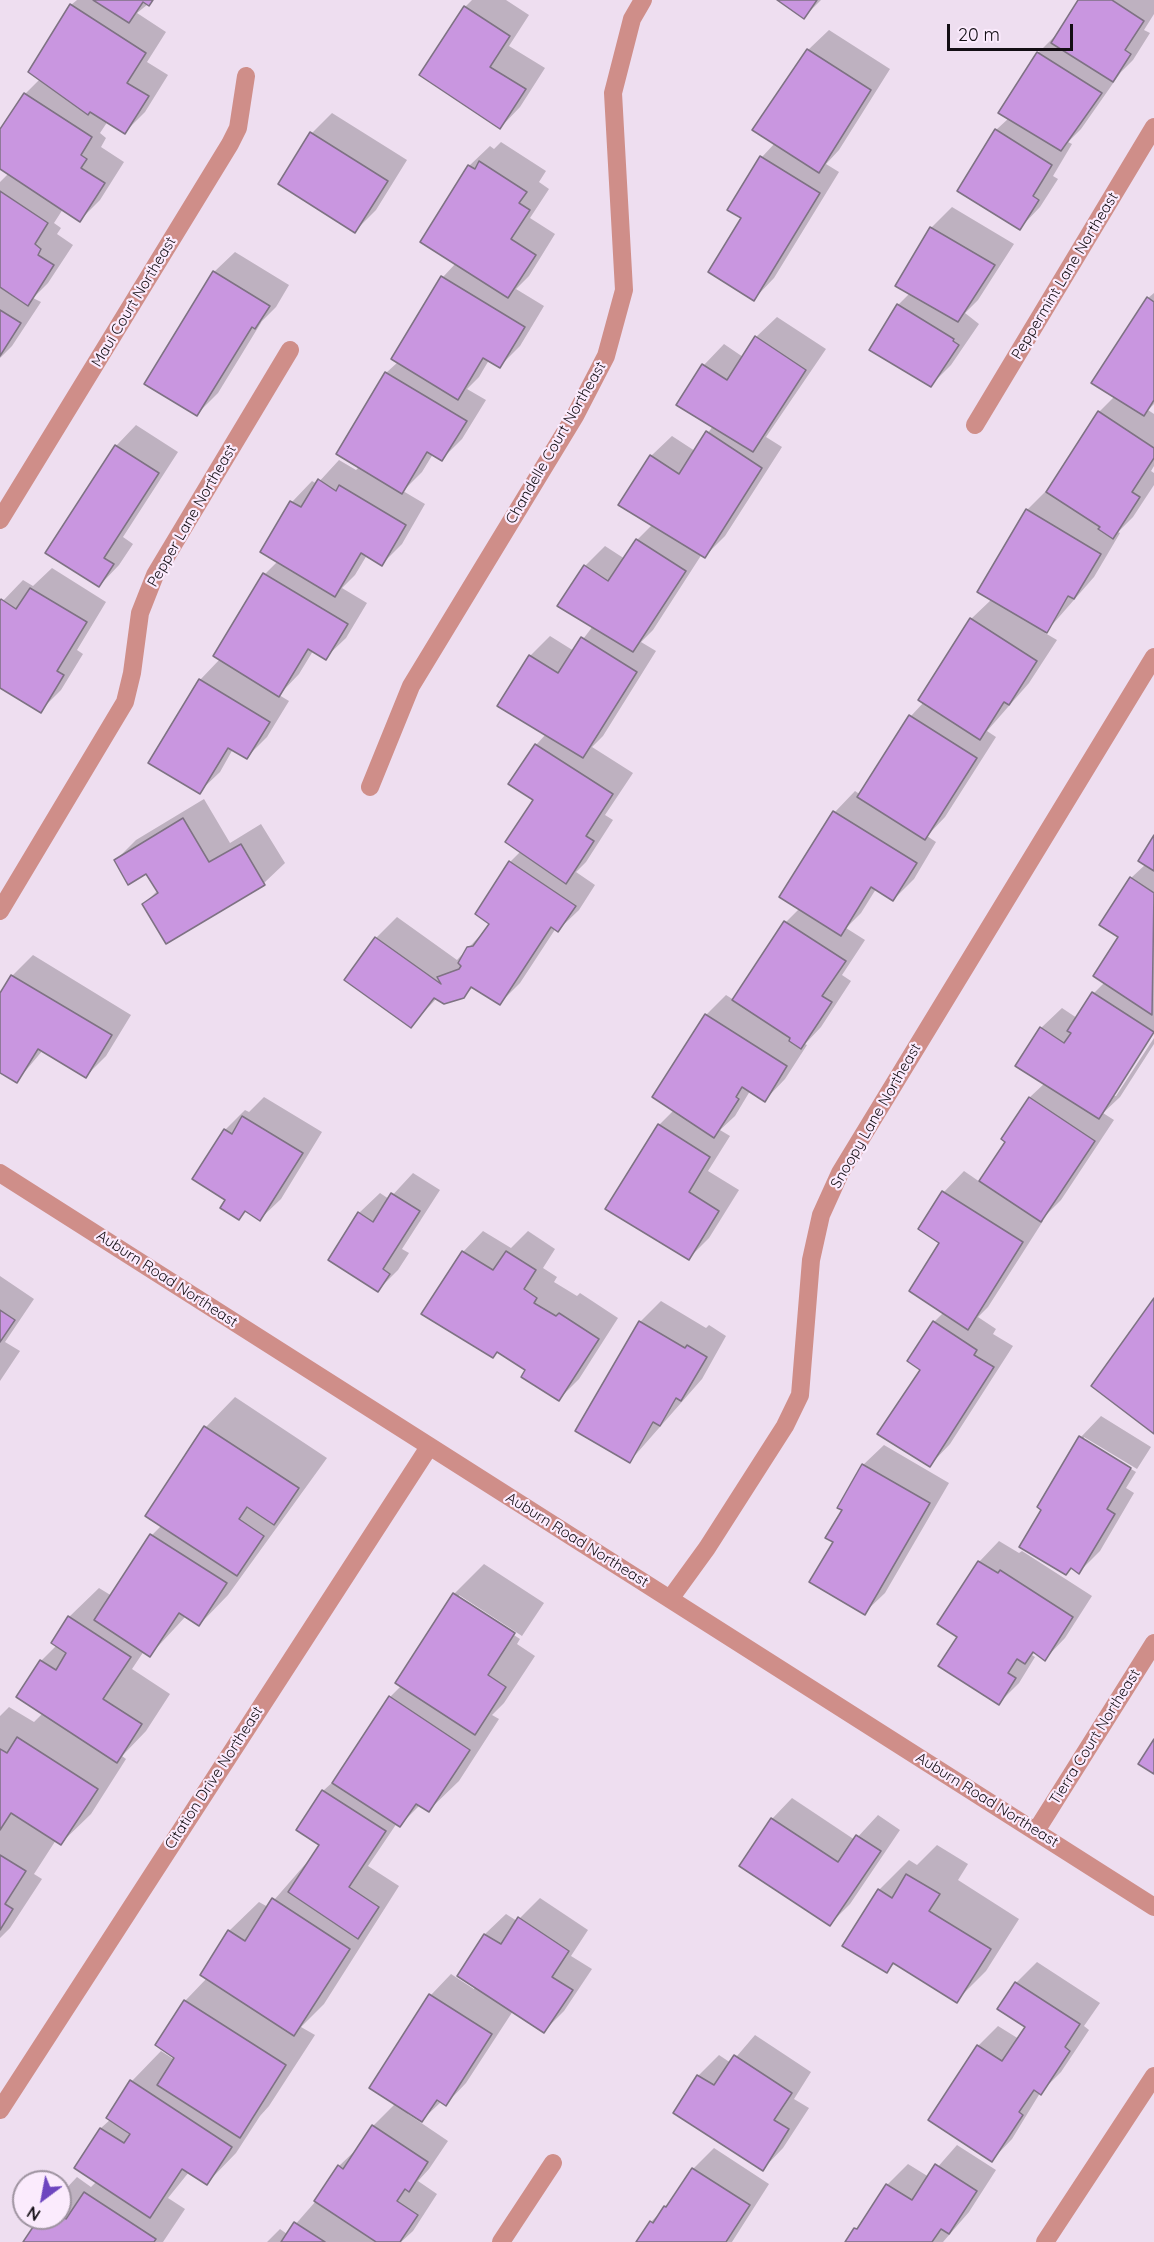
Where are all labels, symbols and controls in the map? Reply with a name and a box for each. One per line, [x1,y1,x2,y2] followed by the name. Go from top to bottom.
[950,12,1076,50] scale bar
[958,23,1000,46] text: 20 m
[1008,189,1122,363] street label: Peppermint Lane Northeast
[88,234,180,370] street label: Maui Court Northeast
[502,359,610,527] street label: Chandelle Court Northeast
[144,442,240,590] street label: Pepper Lane Northeast
[827,1040,925,1192] street label: Snoopy Lane Northeast
[93,1227,241,1331] street label: Auburn Road Northeast
[502,1489,652,1591] street label: Auburn Road Northeast
[1046,1666,1144,1808] street label: Tierra Court Northeast
[161,1703,267,1853] street label: Citation Drive Northeast
[912,1749,1062,1851] street label: Auburn Road Northeast
[12,2170,72,2230] north arrow
[23,2202,44,2225] text: N

